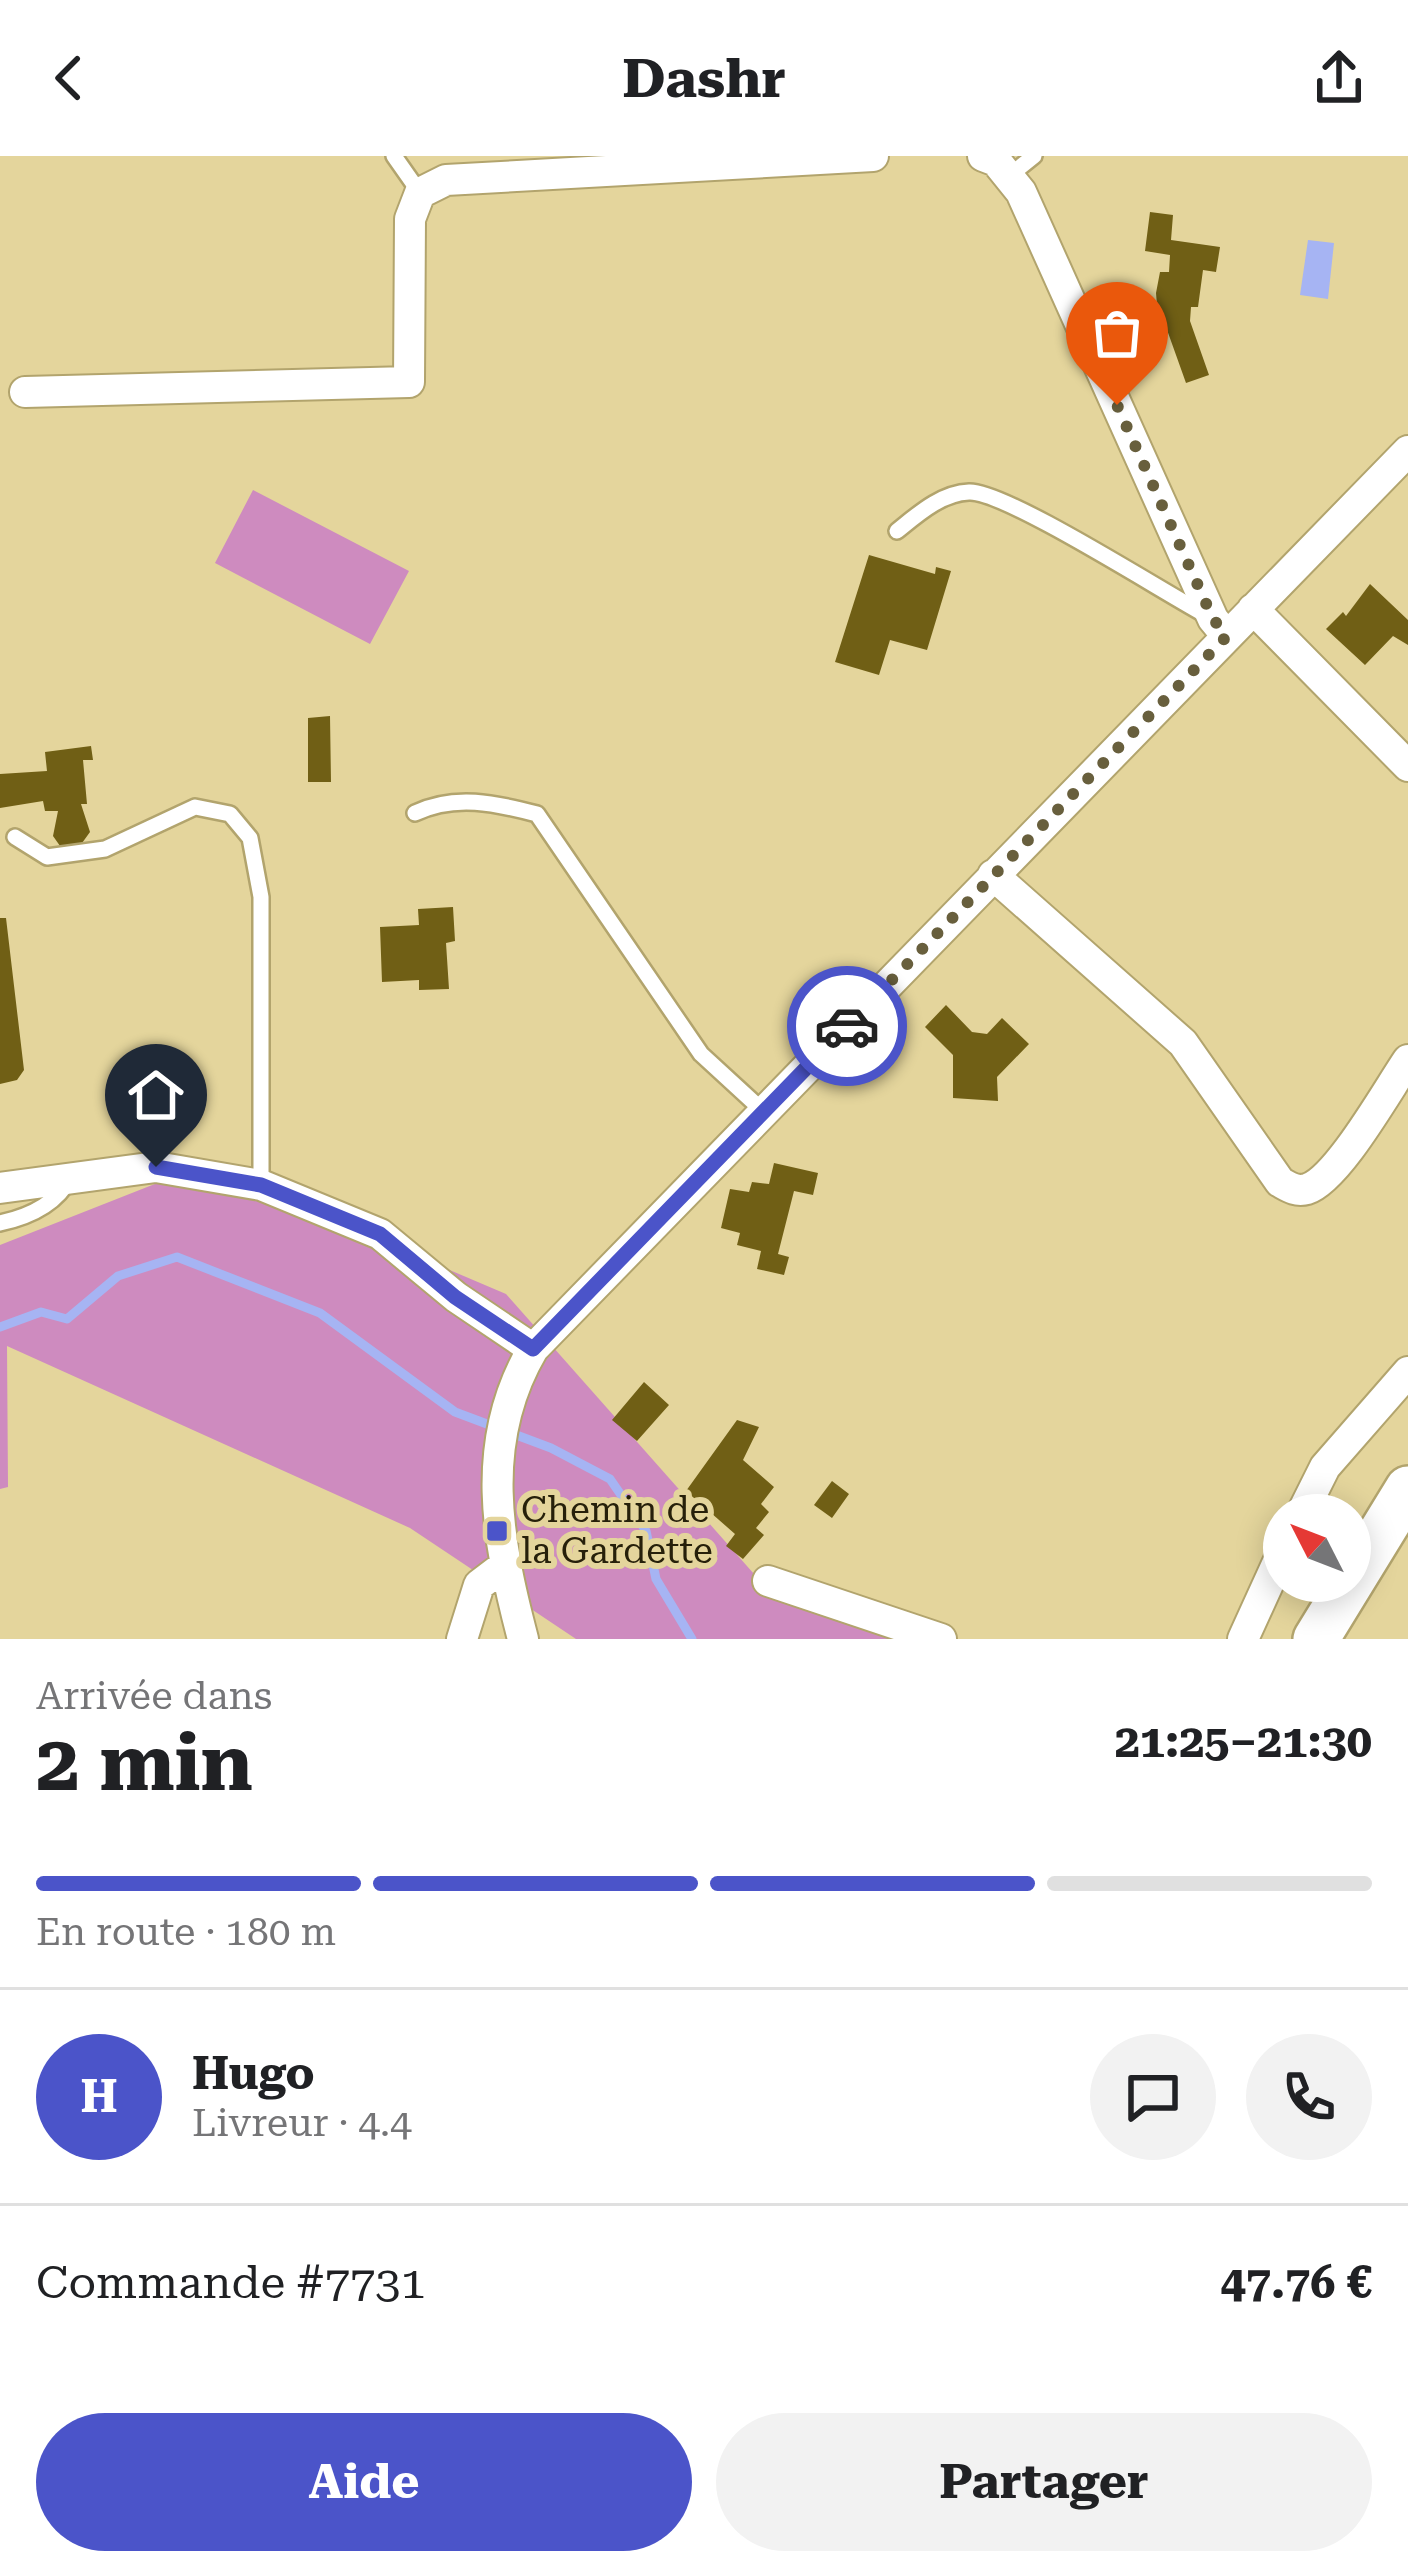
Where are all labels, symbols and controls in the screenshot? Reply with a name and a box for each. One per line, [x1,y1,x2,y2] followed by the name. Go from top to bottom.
[36,45,102,111] icon: back
[1306,45,1372,111] icon: share
[622,47,786,110] text: Dashr
[1066,282,1168,405] pin
[1084,300,1150,366] icon: bag
[787,966,907,1086] courier
[814,993,880,1059] icon: car
[105,1044,207,1167] pin
[123,1062,189,1128] icon: home
[521,1489,713,1572] place label: Chemin de la Gardette
[1263,1494,1371,1602] north arrow
[1263,1494,1371,1602] map controls
[484,1518,510,1544] marker: Chemin de la Gardette
[36,1673,272,1719] text: Arrivée dans
[1115,1715,1372,1768] text: 21:25–21:30
[36,1718,253,1809] text: 2 min
[36,1909,336,1955] text: En route · 180 m
[1090,2034,1216,2160] button: chat
[1246,2034,1372,2160] button: phone
[192,2047,315,2100] text: Hugo
[80,2070,118,2123] text: H
[192,2100,412,2146] text: Livreur · 4.4
[36,2256,426,2309] text: Commande #7731
[1220,2256,1372,2309] text: 47.76 €
[36,2413,692,2551] button: Aide
[716,2413,1372,2551] button: Partager

